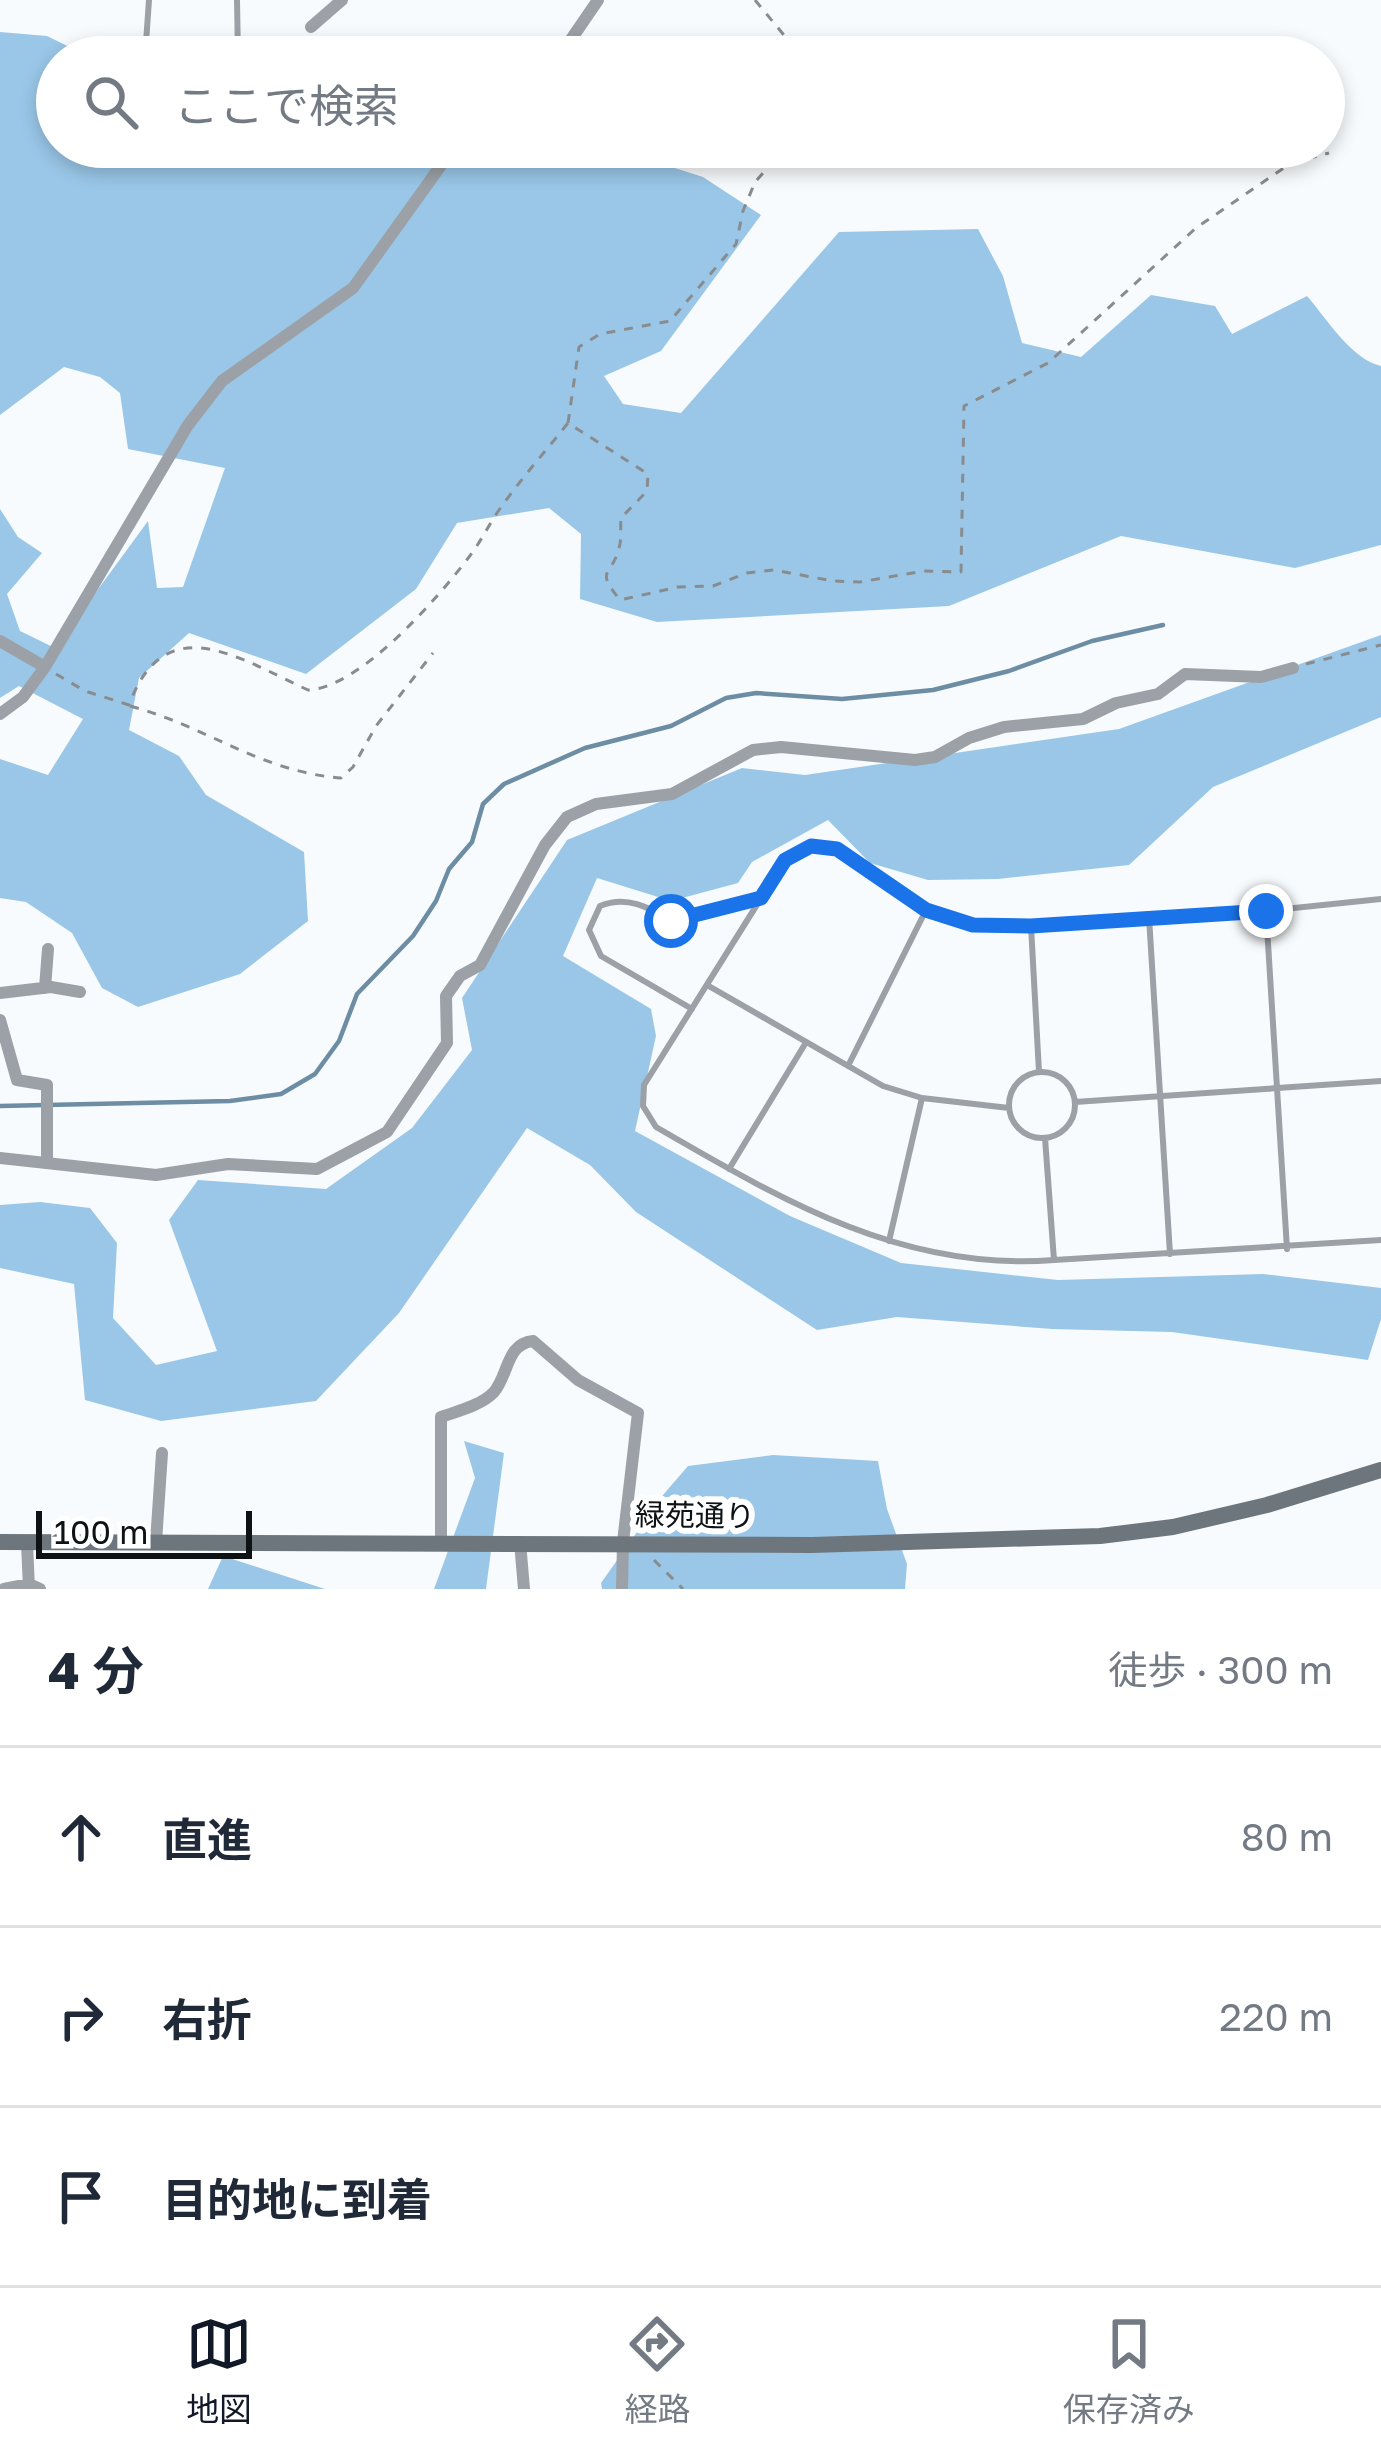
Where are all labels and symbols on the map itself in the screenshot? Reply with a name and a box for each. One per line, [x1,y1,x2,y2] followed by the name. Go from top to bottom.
[1239,884,1293,938] route end
[644,894,698,948] route start
[635,1496,755,1534] street label: 緑苑通り
[36,1505,252,1558] scale bar

